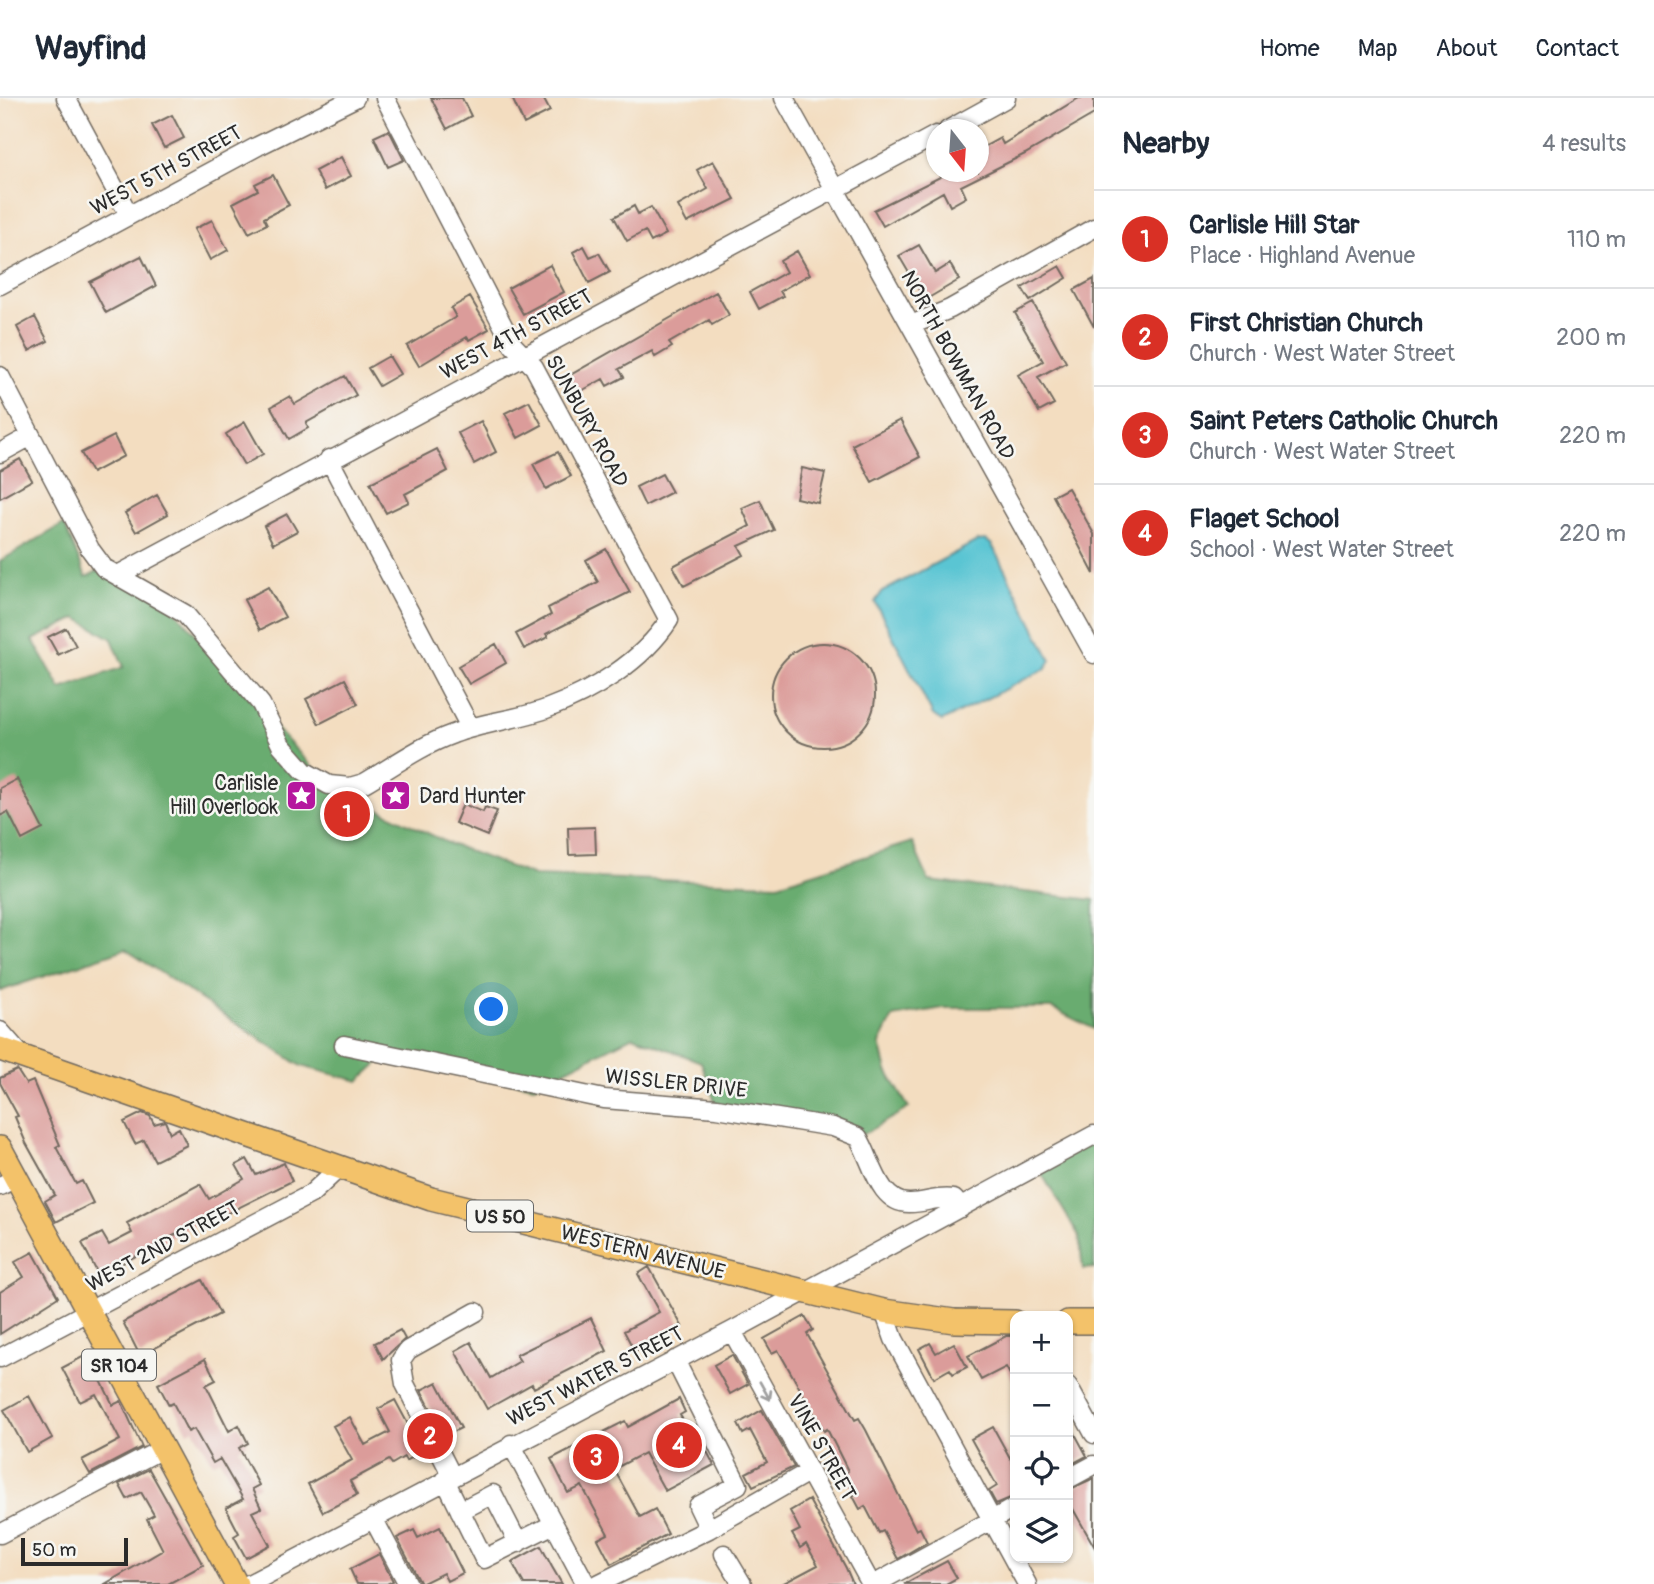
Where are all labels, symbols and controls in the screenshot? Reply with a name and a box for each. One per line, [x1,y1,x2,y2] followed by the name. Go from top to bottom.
[35,28,147,69] text: Wayfind
[1259,34,1320,63] text: Home
[1358,34,1398,63] text: Map
[1436,34,1498,63] text: About
[1536,34,1619,63] text: Contact
[86,119,247,222] street label: WEST 5TH STREET
[926,119,989,182] north arrow
[1122,125,1209,162] text: Nearby
[1542,129,1626,158] text: 4 results
[1189,209,1360,241] text: Carlisle Hill Star
[1141,225,1150,254] text: 1
[1567,225,1626,254] text: 110 m
[1189,241,1415,270] text: Place · Highland Avenue
[894,266,1021,465] street label: NORTH BOWMAN ROAD
[435,283,597,386] street label: WEST 4TH STREET
[1189,307,1423,339] text: First Christian Church
[1139,323,1151,352] text: 2
[1556,323,1626,352] text: 200 m
[1189,339,1455,368] text: Church · West Water Street
[539,350,634,492] street label: SUNBURY ROAD
[1189,405,1498,437] text: Saint Peters Catholic Church
[1139,421,1151,450] text: 3
[1559,421,1626,450] text: 220 m
[1189,437,1455,466] text: Church · West Water Street
[1189,503,1340,535] text: Flaget School
[1138,519,1152,548] text: 4
[1559,519,1626,548] text: 220 m
[1189,535,1454,564] text: School · West Water Street
[169,770,279,821] place label: Carlisle Hill Overlook
[284,778,318,812] place icon: Carlisle Hill Overlook
[379,779,413,813] place icon: Dard Hunter
[419,783,526,810] place label: Dard Hunter
[324,788,370,840] pin: 1
[474,992,508,1026] your location
[604,1063,748,1104] street label: WISSLER DRIVE
[82,1194,245,1298] street label: WEST 2ND STREET
[467,1200,533,1232] road number: US 50
[558,1219,728,1286] street label: WESTERN AVENUE
[1010,1311,1073,1563] map controls
[1010,1311,1073,1374] button: +
[502,1320,688,1433] street label: WEST WATER STREET
[82,1350,156,1380] road number: SR 104
[1010,1374,1073,1437] button: −
[759,1380,773,1401] one-way arrow
[781,1389,862,1506] street label: VINE STREET
[407,1410,453,1462] pin: 2
[656,1419,702,1471] pin: 4
[573,1431,619,1483] pin: 3
[1010,1437,1073,1500] button: locate
[1010,1500,1073,1563] button: layers
[21,1535,128,1567] scale bar
[32,1538,76,1562] text: 50 m

